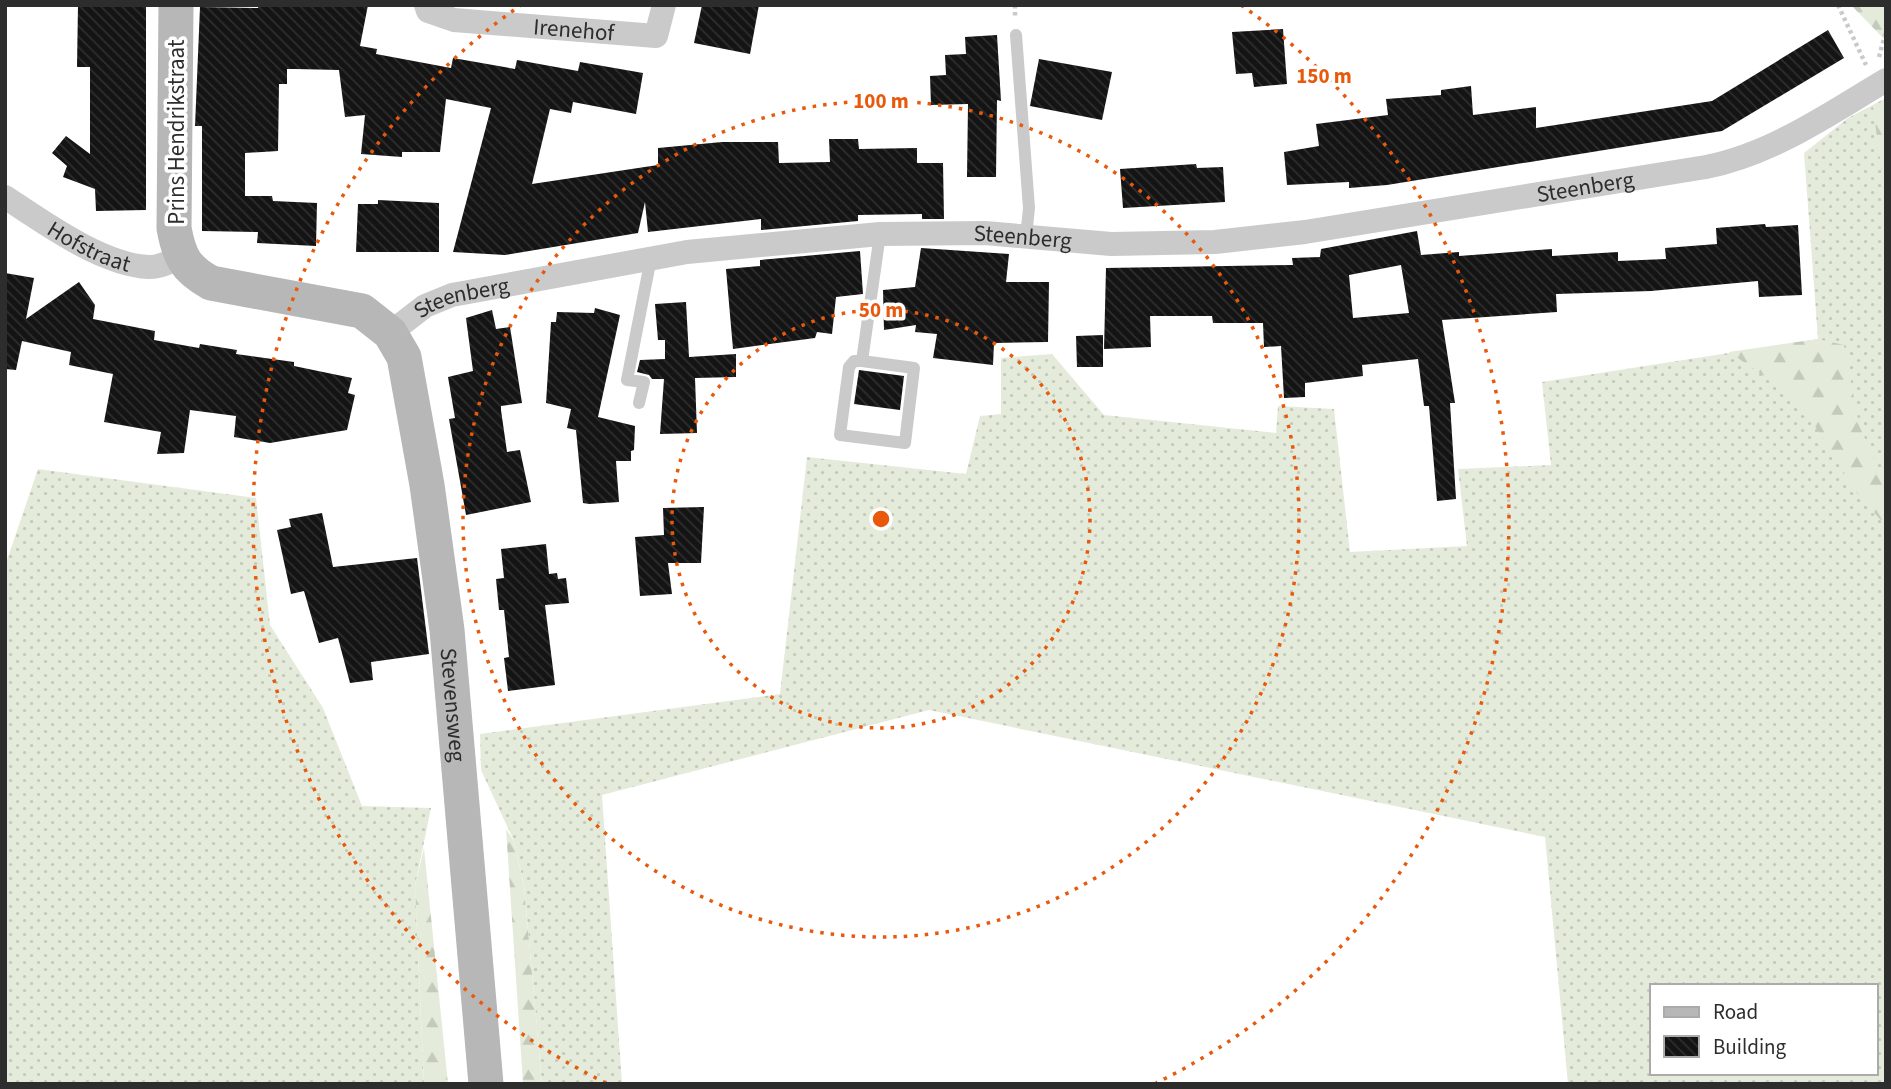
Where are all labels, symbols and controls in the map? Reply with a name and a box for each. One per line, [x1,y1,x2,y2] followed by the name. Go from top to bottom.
[532,10,617,49] street label: Irenehof
[160,39,193,225] street label: Prins Hendrikstraat
[1296,61,1352,91] text: 150 m
[853,86,909,116] text: 100 m
[1534,162,1637,211] street label: Steenberg
[41,212,135,280] street label: Hofstraat
[974,216,1073,257] street label: Steenberg
[406,268,512,326] street label: Steenberg
[859,295,903,325] text: 50 m
[869,507,893,531] centre of rings
[432,646,475,764] street label: Stevensweg
[1650,984,1877,1075] legend
[1713,997,1758,1027] text: Road
[1713,1032,1787,1062] text: Building

